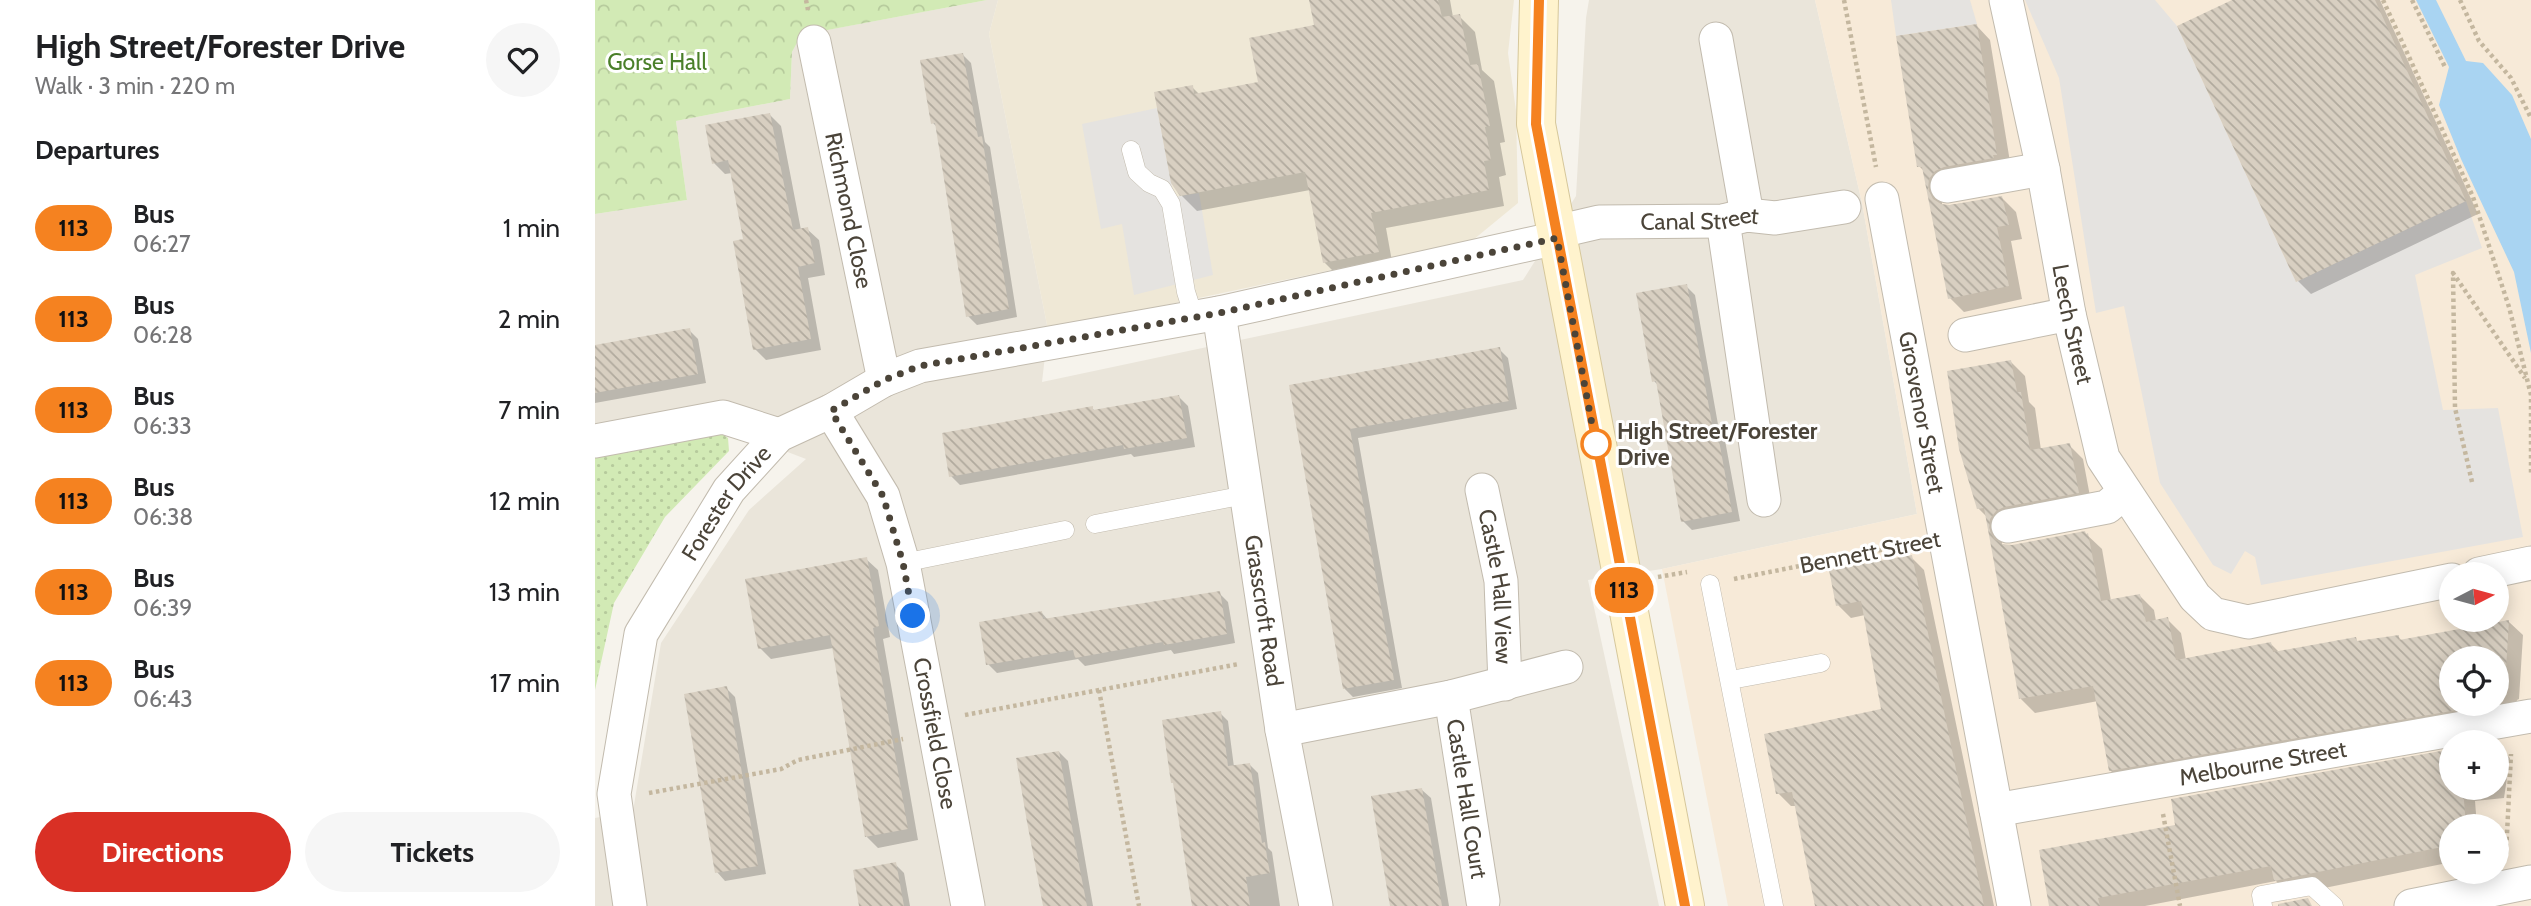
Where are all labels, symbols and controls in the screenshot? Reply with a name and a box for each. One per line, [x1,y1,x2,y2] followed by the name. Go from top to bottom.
[486,23,560,97] button: heart
[35,26,405,66] text: High Street/Forester Drive
[607,48,707,76] park label: Gorse Hall
[35,72,235,100] text: Walk · 3 min · 220 m
[819,130,879,291] street label: Richmond Close
[35,134,159,166] text: Departures
[133,198,174,230] text: Bus
[1640,200,1760,236] street label: Canal Street
[503,212,560,244] text: 1 min
[58,213,89,242] text: 113
[133,230,191,258] text: 06:27
[2046,262,2099,387] street label: Leech Street
[133,289,174,321] text: Bus
[498,303,560,335] text: 2 min
[58,304,89,333] text: 113
[133,321,193,349] text: 06:28
[1893,329,1951,496] street label: Grosvenor Street
[133,380,174,412] text: Bus
[498,394,560,426] text: 7 min
[58,395,89,424] text: 113
[133,412,192,440] text: 06:33
[1617,417,1818,471] place label: High Street/Forester Drive
[1581,429,1611,459] marker: High Street/Forester Drive
[675,439,777,565] street label: Forester Drive
[133,471,174,503] text: Bus
[489,485,560,517] text: 12 min
[58,486,89,515] text: 113
[133,503,193,531] text: 06:38
[1472,507,1518,665] street label: Castle Hall View
[1797,525,1943,579] street label: Bennett Street
[1239,533,1289,688] street label: Grasscroft Road
[133,562,174,594] text: Bus
[2439,562,2509,632] north arrow
[2439,562,2509,884] map controls
[1584,567,1664,613] line badge: 113
[1609,575,1639,604] text: 113
[489,576,560,608] text: 13 min
[58,577,89,606] text: 113
[133,594,192,622] text: 06:39
[895,598,930,633] your location
[2439,646,2509,716] button: locate
[133,653,174,685] text: Bus
[907,655,963,812] street label: Crossfield Close
[490,667,560,699] text: 17 min
[58,668,89,697] text: 113
[133,685,193,713] text: 06:43
[1441,717,1493,881] street label: Castle Hall Court
[2439,730,2509,800] button: +
[2177,735,2349,792] street label: Melbourne Street
[35,812,291,892] button: Directions
[305,812,560,892] button: Tickets
[2439,814,2509,884] button: −

